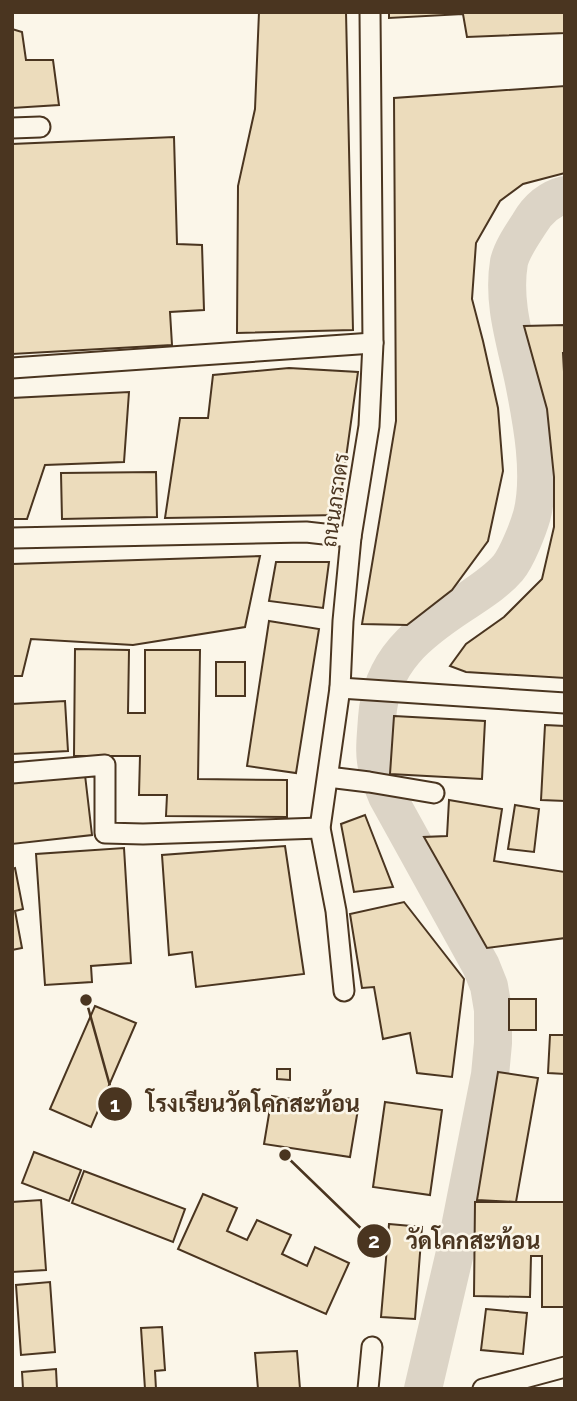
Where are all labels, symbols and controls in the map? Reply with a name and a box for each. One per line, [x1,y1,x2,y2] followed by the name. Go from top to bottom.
[316,451,354,549] street label: ถนนภราดร
[97,1082,374,1126] callout: โรงเรียนวัดโคกสะท้อน
[144,1088,360,1117] text: โรงเรียนวัดโคกสะท้อน
[110,1092,120,1117] text: 1
[356,1219,554,1263] callout: วัดโคกสะท้อน
[406,1225,540,1254] text: วัดโคกสะท้อน
[368,1228,380,1253] text: 2

